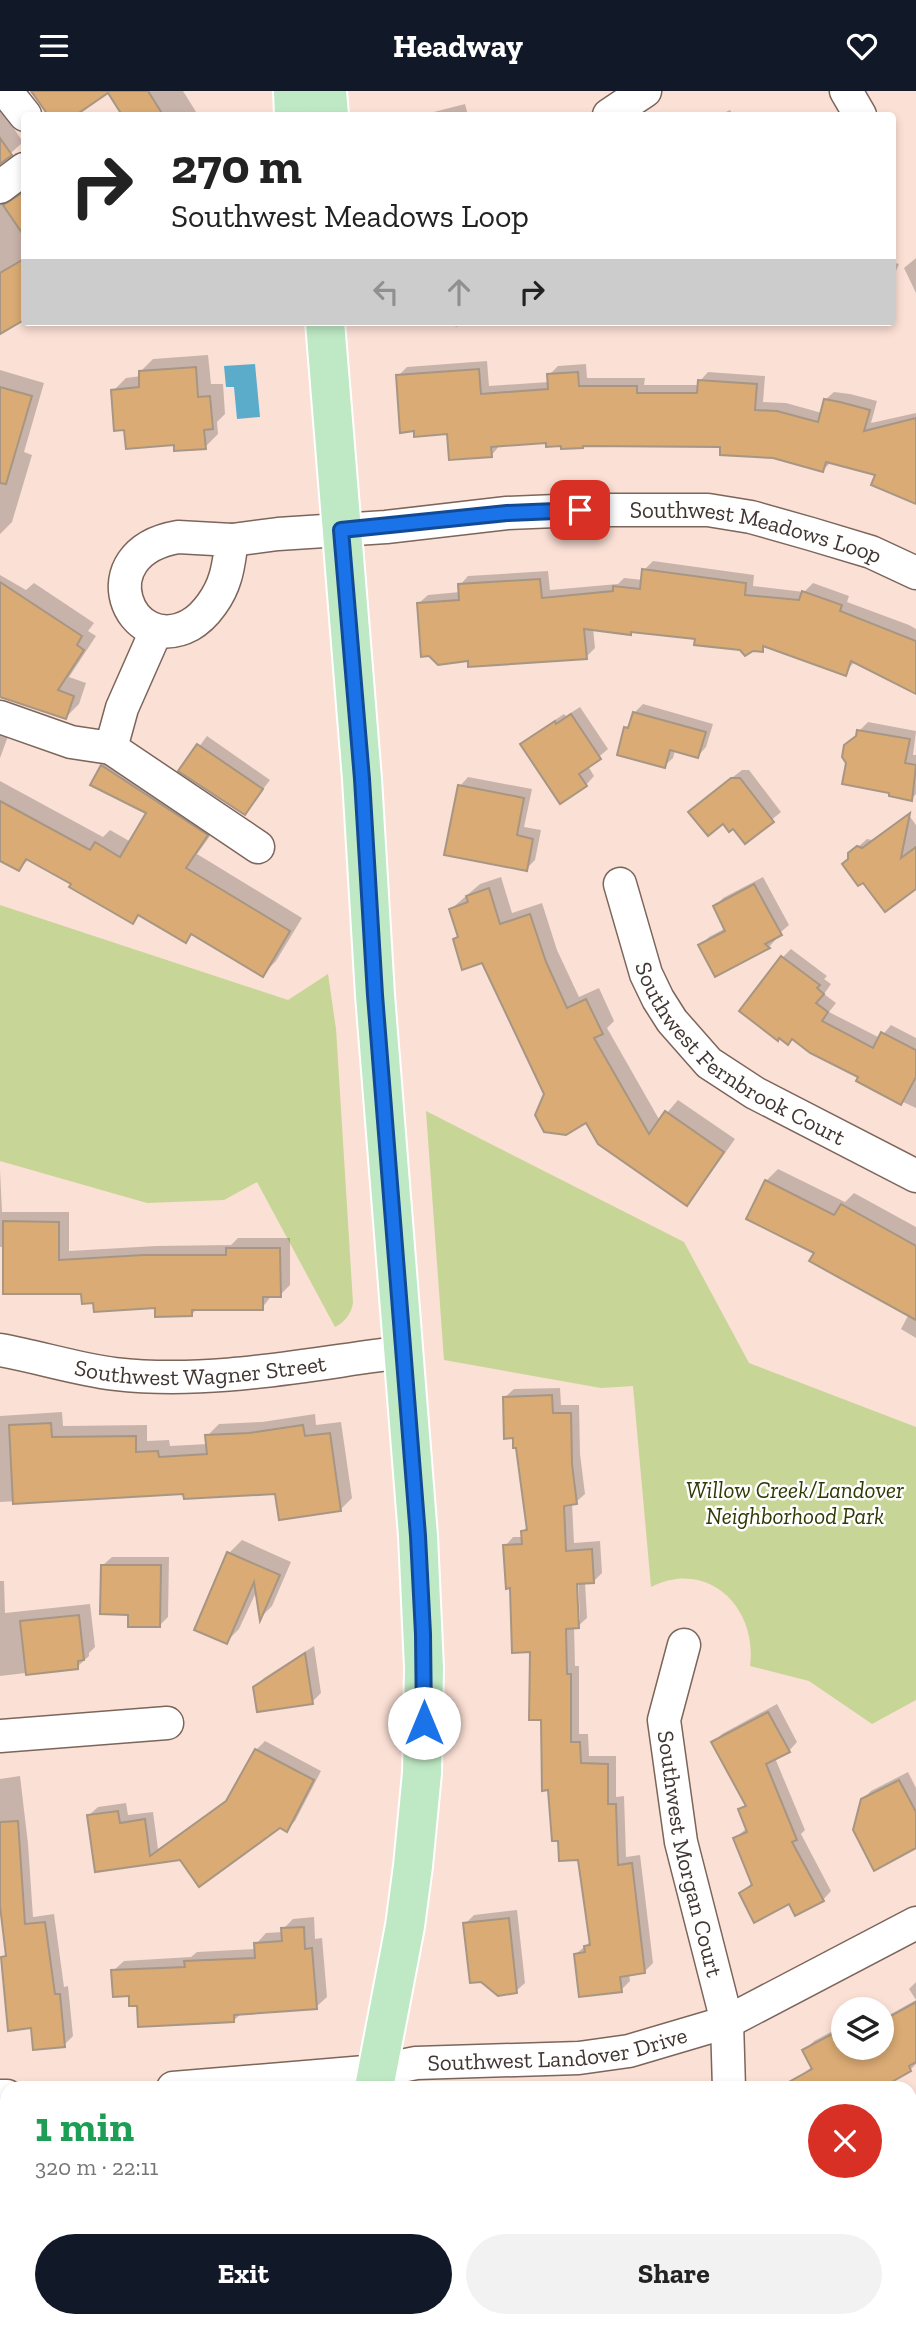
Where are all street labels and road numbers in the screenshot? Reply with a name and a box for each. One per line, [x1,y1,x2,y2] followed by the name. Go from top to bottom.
[630,496,887,569] street label: Southwest Meadows Loop
[629,959,851,1151] street label: Southwest Fernbrook Court
[72,1349,328,1391] street label: Southwest Wagner Street
[652,1729,729,1980] street label: Southwest Morgan Court
[427,2021,690,2077] street label: Southwest Landover Drive

